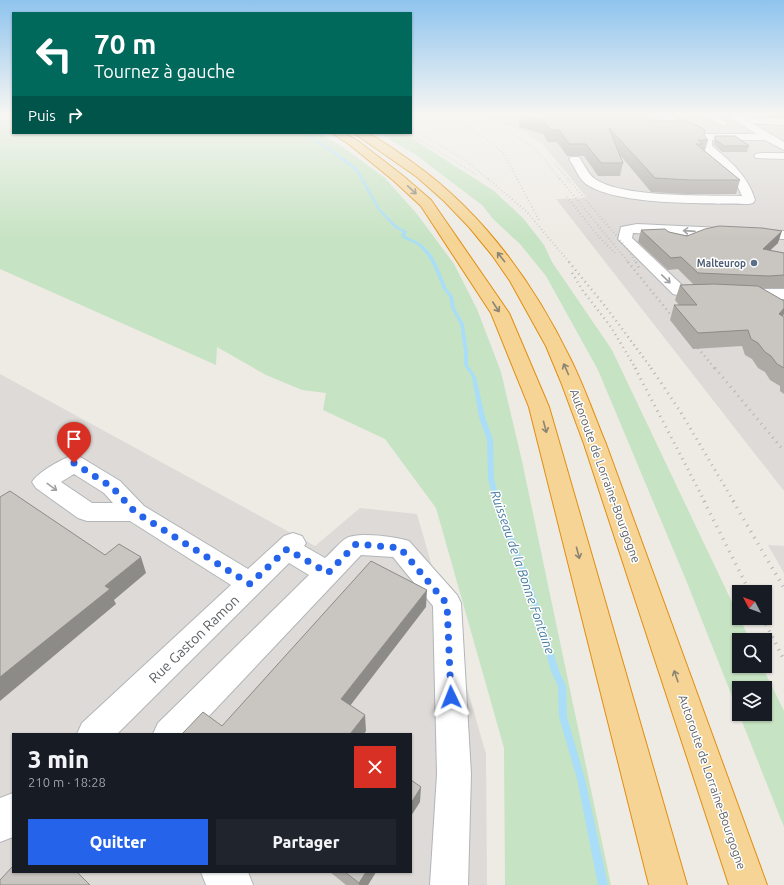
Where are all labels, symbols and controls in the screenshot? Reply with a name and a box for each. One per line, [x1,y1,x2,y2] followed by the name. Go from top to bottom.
[28,28,80,80] icon: left
[94,28,156,59] text: 70 m
[94,61,235,81] text: Tournez à gauche
[64,104,86,126] icon: right
[28,107,56,124] text: Puis
[407,186,417,195] one-way arrow
[683,227,696,235] one-way arrow
[497,251,506,262] one-way arrow
[697,258,746,269] place label: Malteurop
[749,258,759,268] marker: Malteurop
[661,274,671,284] one-way arrow
[492,301,500,312] one-way arrow
[562,364,569,376] one-way arrow
[568,387,643,564] street label: Autoroute de Lorraine-Bourgogne
[541,420,549,433] one-way arrow
[57,422,91,463] pin
[63,428,85,450] icon: arrive
[46,483,57,491] one-way arrow
[488,488,558,656] water label: Ruisseau de la Bonne Fontaine
[575,546,583,559] one-way arrow
[732,585,772,625] north arrow
[732,585,772,721] map controls
[146,592,242,686] street label: Rue Gaston Ramon
[732,633,772,673] button: search
[672,670,679,683] one-way arrow
[430,676,472,718] position arrow
[732,681,772,721] button: layers
[676,693,749,871] street label: Autoroute de Lorraine-Bourgogne
[28,746,89,773] text: 3 min
[354,746,396,788] button: close
[28,775,106,789] text: 210 m · 18:28
[28,819,208,865] button: Quitter
[216,819,396,865] button: Partager

